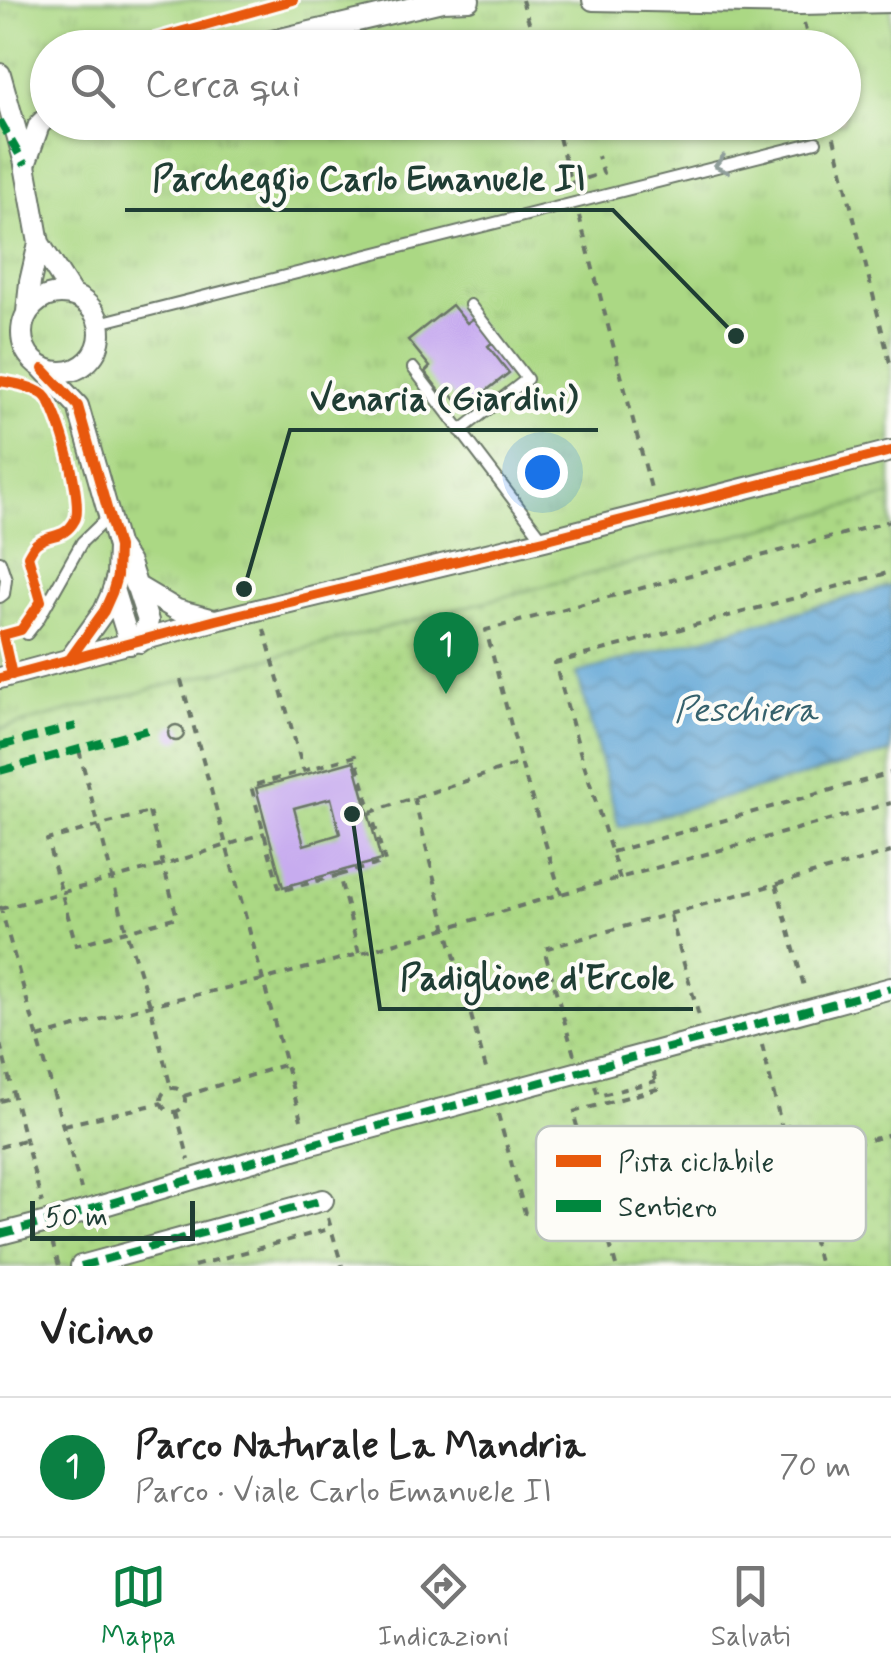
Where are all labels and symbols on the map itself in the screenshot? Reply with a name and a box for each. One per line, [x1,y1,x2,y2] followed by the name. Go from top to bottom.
[125,145,613,210] callout: Parcheggio Carlo Emanuele II
[713,153,730,174] one-way arrow
[152,157,586,208] text: Parcheggio Carlo Emanuele II
[290,365,598,430] callout: Venaria (Giardini)
[310,377,579,423] text: Venaria (Giardini)
[517,447,568,498] your location
[414,612,478,694] pin: 1
[674,688,819,734] water label: Peschiera
[380,944,693,1009] callout: Padiglione d'Ercole
[400,956,675,1006] text: Padiglione d'Ercole
[536,1126,866,1241] legend
[618,1145,774,1182] text: Pista ciclabile
[618,1190,717,1227] text: Sentiero
[30,1196,195,1240] scale bar

